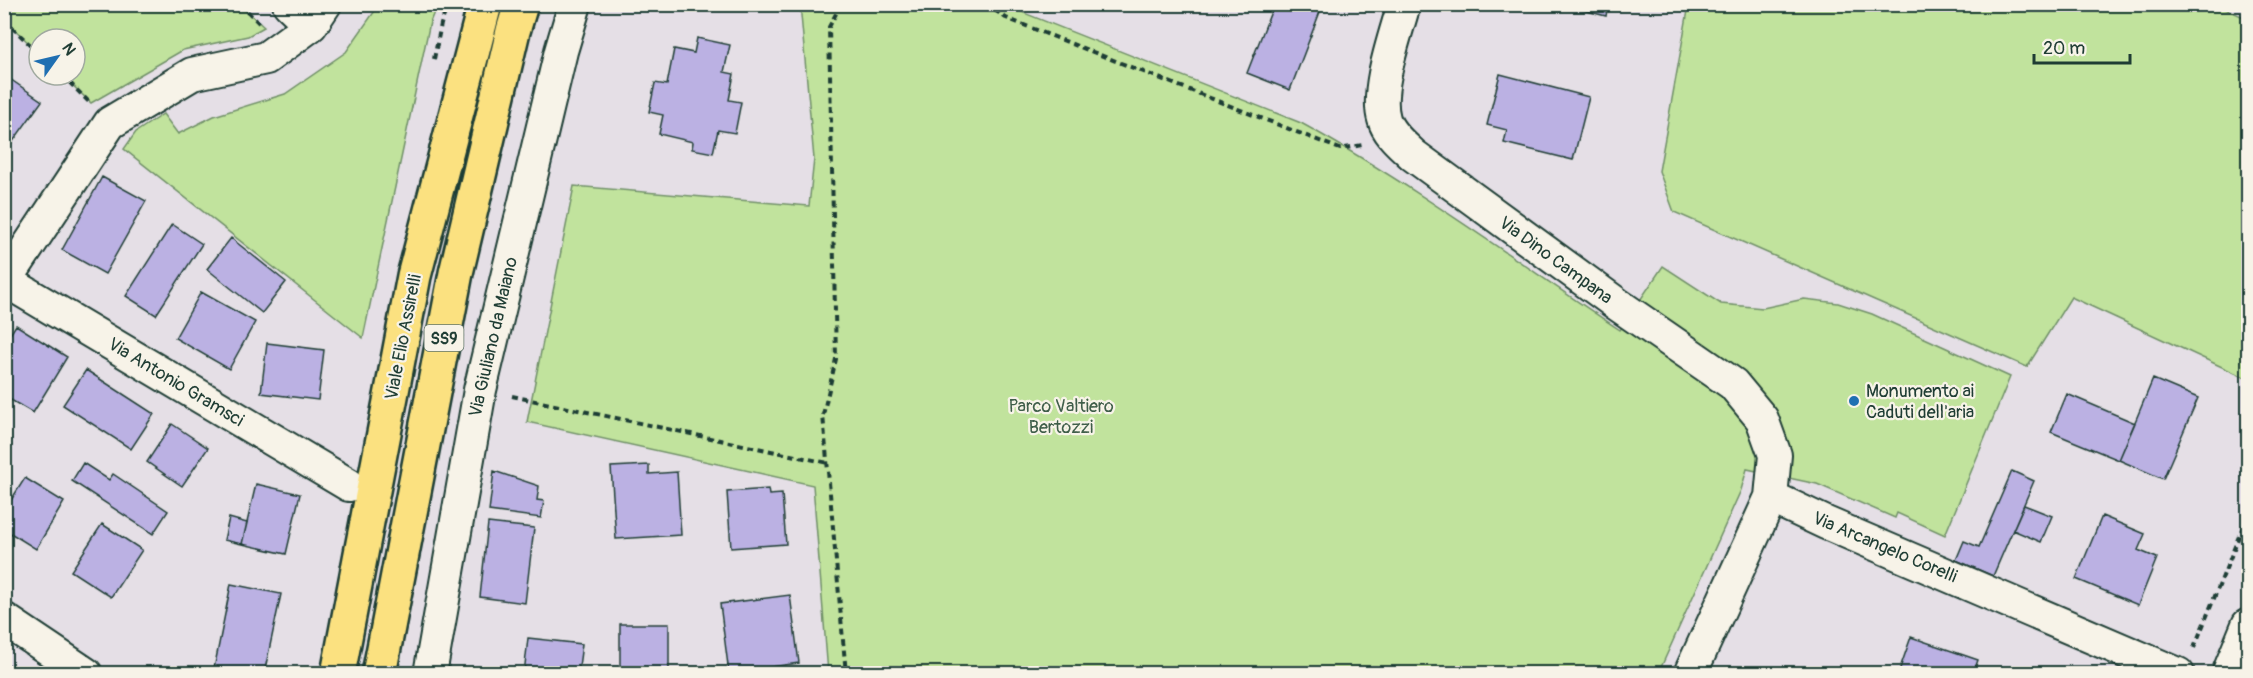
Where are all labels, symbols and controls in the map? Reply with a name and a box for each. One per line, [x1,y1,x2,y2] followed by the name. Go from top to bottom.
[27,27,87,87] north arrow
[2034,27,2130,65] scale bar
[2043,37,2085,60] text: 20 m
[57,39,80,59] text: N
[1494,211,1617,309] street label: Via Dino Campana
[464,255,523,419] street label: Via Giuliano da Maiano
[380,272,427,402] street label: Viale Elio Assirelli
[424,325,464,351] road number: SS9
[104,333,248,432] street label: Via Antonio Gramsci
[1866,380,1974,424] place label: Monumento ai Caduti dell'aria
[1847,394,1861,408] marker: Monumento ai Caduti dell'aria
[1008,395,1114,439] park label: Parco Valtiero Bertozzi
[1809,507,1961,588] street label: Via Arcangelo Corelli

